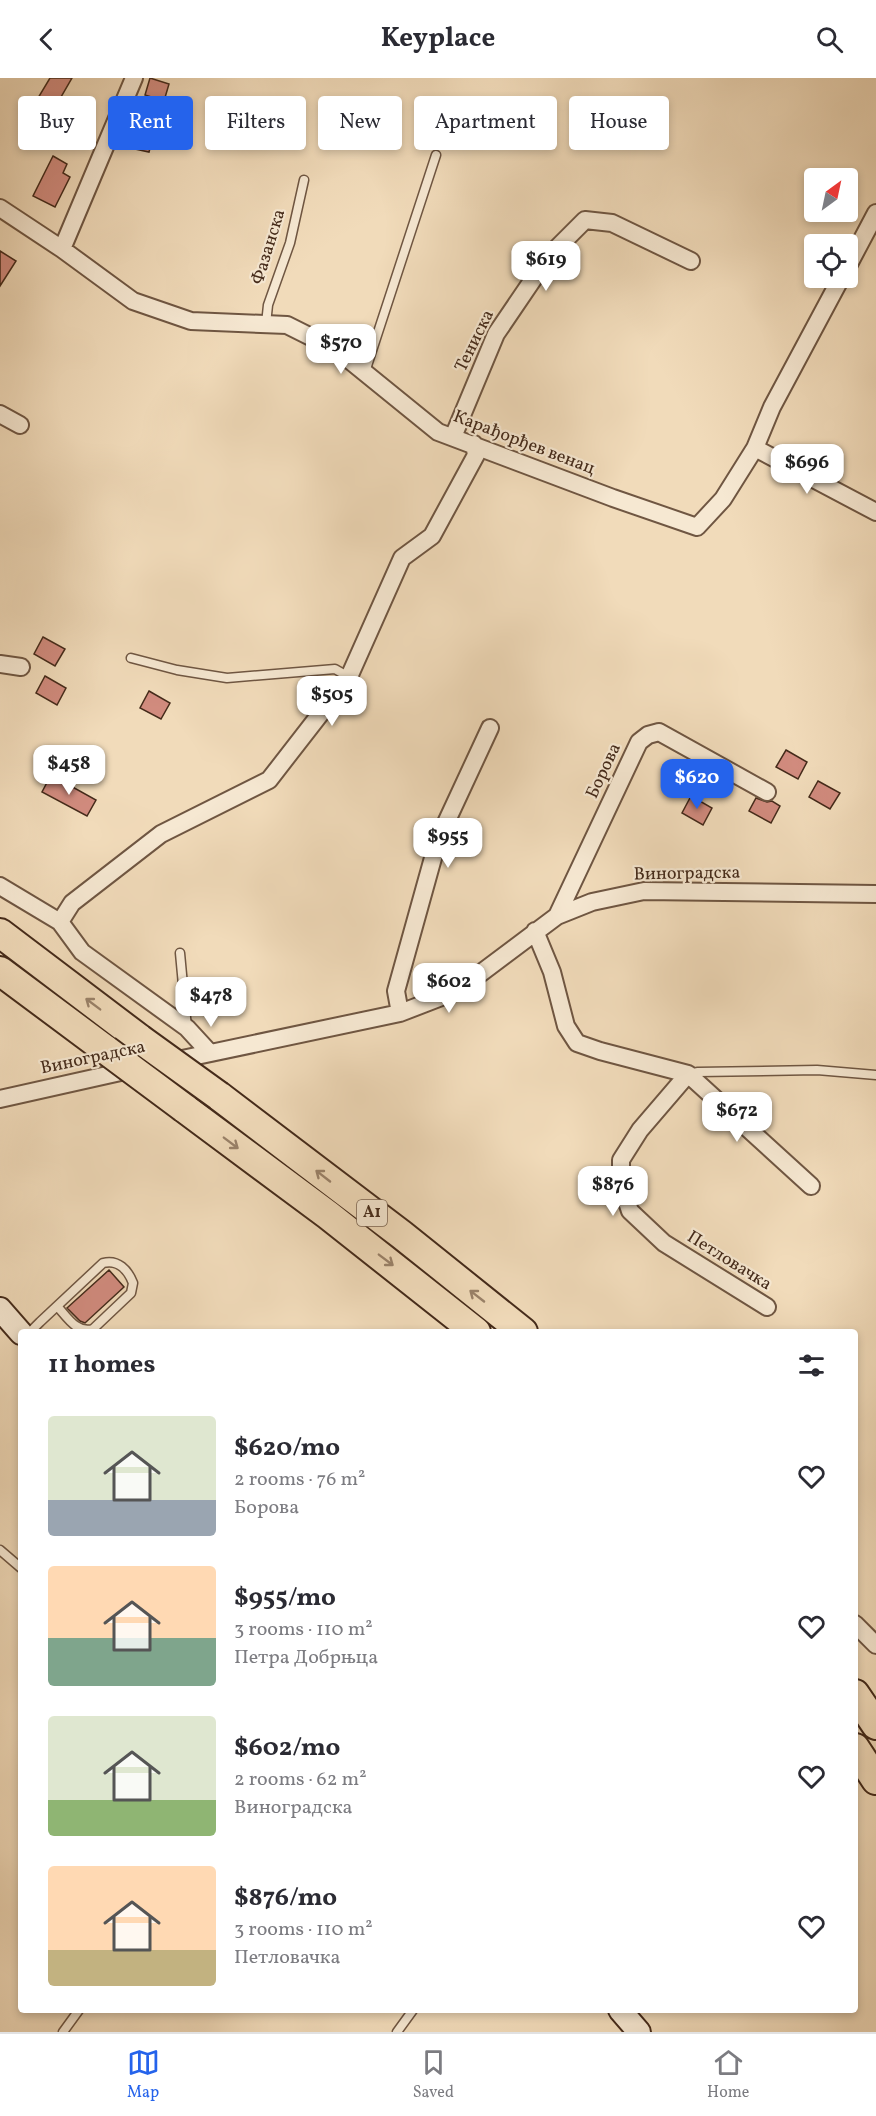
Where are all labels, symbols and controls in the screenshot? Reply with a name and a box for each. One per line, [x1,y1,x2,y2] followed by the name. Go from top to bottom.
[381,20,495,58] text: Keyplace
[30,23,63,56] icon: back
[813,23,846,56] icon: search
[18,96,96,150] chip: Buy
[108,96,193,150] chip: Rent
[205,96,306,150] chip: Filters
[318,96,402,150] chip: New
[414,96,557,150] chip: Apartment
[569,96,669,150] chip: House
[804,168,858,222] north arrow
[804,168,858,288] map controls
[246,206,292,288] street label: Фазанска
[804,234,858,288] button: locate
[510,241,582,292] pin: $619
[525,246,567,274] text: $619
[449,306,501,376] street label: Тениска
[305,324,377,375] pin: $570
[320,329,362,357] text: $570
[449,404,599,482] street label: Карађорђев венац
[771,444,843,495] pin: $696
[785,449,829,477] text: $696
[296,676,368,727] pin: $505
[311,681,353,709] text: $505
[580,739,628,803] street label: Борова
[33,745,105,796] pin: $458
[47,750,91,778] text: $458
[661,759,733,810] pin: $620
[675,764,719,792] text: $620
[412,818,484,869] pin: $955
[427,823,469,851] text: $955
[633,861,741,887] street label: Виноградска
[413,963,485,1014] pin: $602
[427,968,471,996] text: $602
[175,977,247,1028] pin: $478
[189,982,233,1010] text: $478
[85,997,101,1010] one-way arrow
[38,1035,148,1081] street label: Виноградска
[701,1092,773,1143] pin: $672
[716,1097,758,1125] text: $672
[222,1136,238,1149] one-way arrow
[577,1166,649,1217] pin: $876
[315,1170,331,1183] one-way arrow
[592,1171,634,1199] text: $876
[357,1200,387,1226] road number: A1
[682,1225,776,1297] street label: Петловачка
[378,1254,394,1267] one-way arrow
[469,1289,485,1302] one-way arrow
[48,1347,155,1383] text: 11 homes
[795,1349,828,1382] icon: filters
[234,1430,340,1466] text: $620/mo
[96,1440,168,1512] icon: home
[795,1460,828,1493] icon: heart
[234,1466,366,1494] text: 2 rooms · 76 m²
[234,1494,299,1522] text: Борова
[234,1580,336,1616] text: $955/mo
[96,1590,168,1662] icon: home
[795,1610,828,1643] icon: heart
[234,1616,373,1644] text: 3 rooms · 110 m²
[234,1644,378,1672] text: Петра Добрњца
[234,1730,340,1766] text: $602/mo
[96,1740,168,1812] icon: home
[795,1760,828,1793] icon: heart
[234,1766,367,1794] text: 2 rooms · 62 m²
[234,1794,353,1822] text: Виноградска
[234,1880,337,1916] text: $876/mo
[96,1890,168,1962] icon: home
[795,1910,828,1943] icon: heart
[234,1916,373,1944] text: 3 rooms · 110 m²
[234,1944,340,1972] text: Петловачка
[127,2046,160,2104] tab: Map
[413,2046,454,2104] tab: Saved
[707,2046,749,2104] tab: Home

